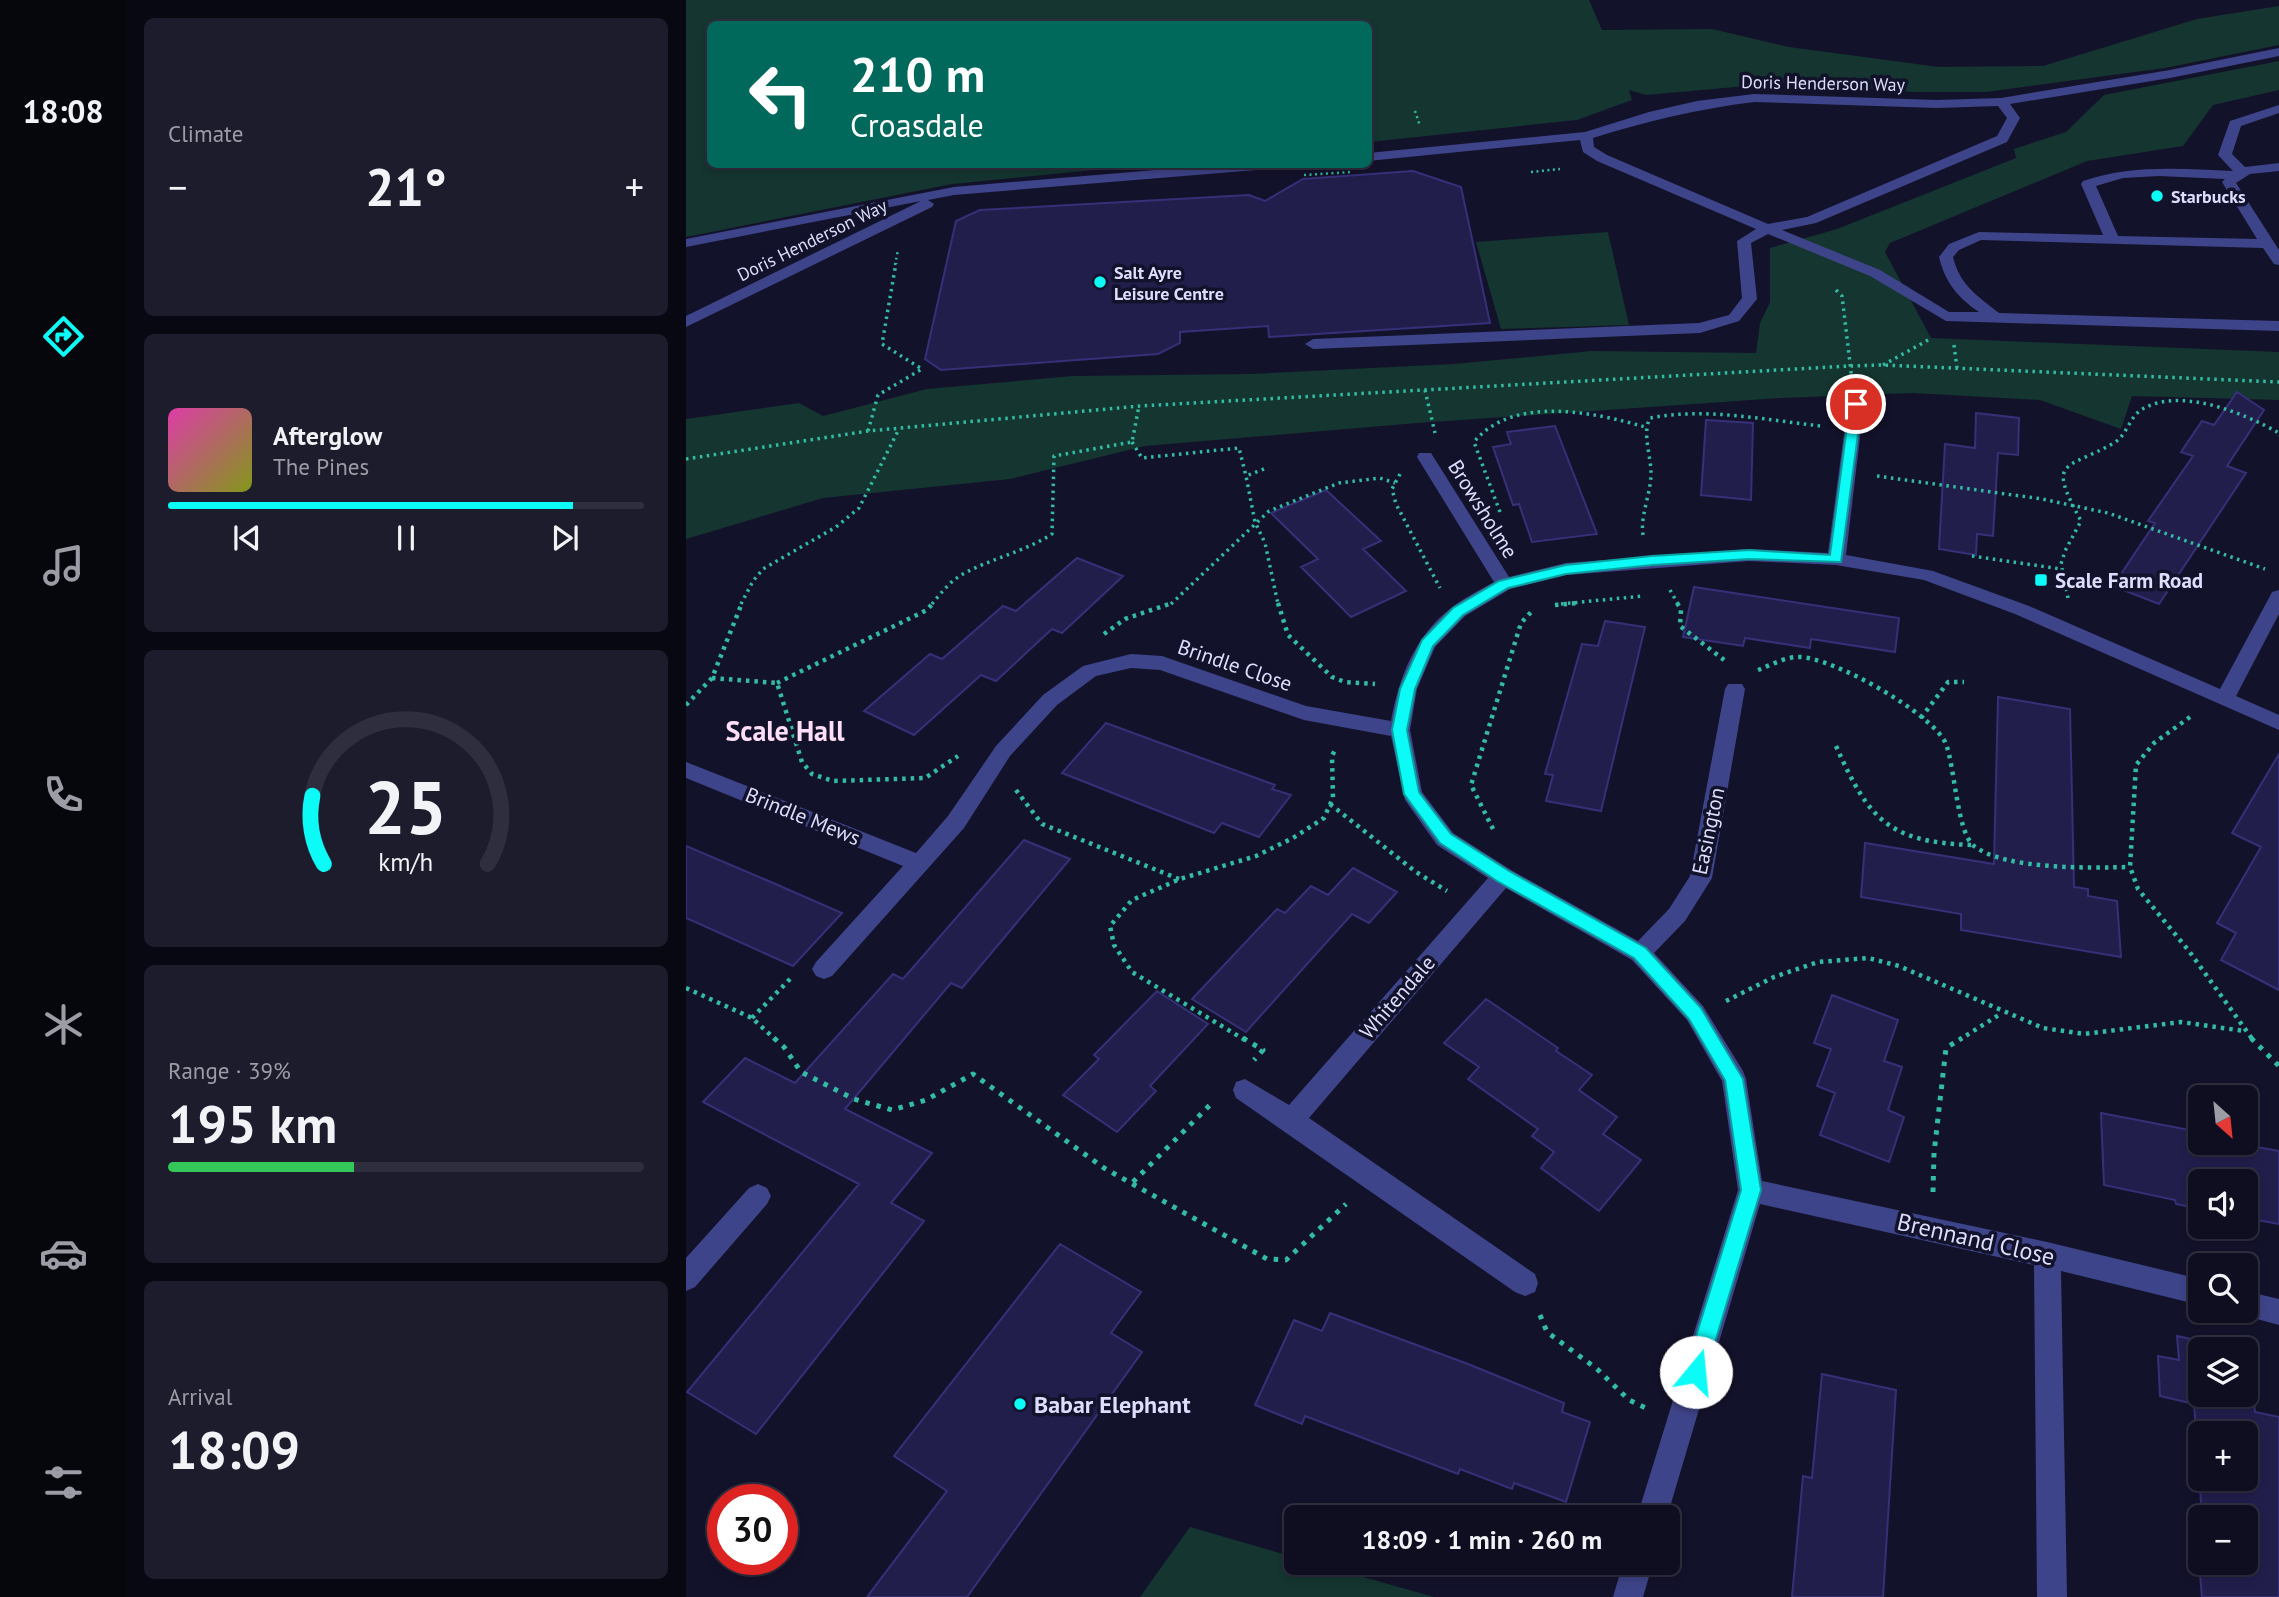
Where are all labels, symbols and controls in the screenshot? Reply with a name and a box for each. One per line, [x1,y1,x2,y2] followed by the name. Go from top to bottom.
[850,42,985,106] text: 210 m
[735,49,826,140] icon: left
[1741,70,1906,96] street label: Doris Henderson Way
[22,90,104,132] text: 18:08
[850,104,984,146] text: Croasdale
[168,119,243,148] text: Climate
[365,153,447,220] text: 21°
[168,162,187,211] text: −
[625,162,644,211] text: +
[2171,185,2246,208] place label: Starbucks
[2149,188,2165,204] marker: Starbucks
[733,193,891,286] street label: Doris Henderson Way
[1114,261,1224,305] place label: Salt Ayre Leisure Centre
[1092,274,1108,290] marker: Salt Ayre Leisure Centre
[39,312,88,361] icon: directions
[1826,374,1886,434] pin
[1837,385,1875,423] icon: arrive
[273,419,382,452] text: Afterglow
[273,452,369,481] text: The Pines
[1442,455,1524,563] street label: Browsholme
[228,519,266,557] icon: previous
[387,519,425,557] icon: pause
[546,519,584,557] icon: next
[39,541,88,590] icon: music
[2055,567,2203,594] place label: Scale Farm Road
[2033,572,2049,588] marker: Scale Farm Road
[1174,633,1296,697] street label: Brindle Close
[726,712,845,749] district label: Scale Hall
[365,761,447,855] text: 25
[39,770,88,819] icon: phone
[742,781,864,851] street label: Brindle Mews
[1686,785,1730,877] street label: Easington
[379,846,433,878] text: km/h
[1353,950,1441,1044] street label: Whitendale
[39,1000,88,1049] icon: climate
[168,1056,291,1085] text: Range · 39%
[2188,1085,2258,1155] north arrow
[2188,1085,2258,1575] map controls
[168,1090,337,1157] text: 195 km
[2188,1169,2258,1239] button: sound
[1894,1206,2058,1272] street label: Brennand Close
[39,1229,88,1278] icon: car
[2188,1253,2258,1323] button: search
[1659,1335,1733,1409] position arrow
[2188,1337,2258,1407] button: layers
[168,1382,232,1411] text: Arrival
[1034,1389,1191,1420] place label: Babar Elephant
[1012,1396,1028,1412] marker: Babar Elephant
[168,1416,300,1483] text: 18:09
[2188,1421,2258,1491] button: +
[39,1458,88,1507] icon: filters
[707,1484,798,1575] speed limit sign: 30
[2188,1505,2258,1575] button: −
[1362,1523,1602,1556] text: 18:09 · 1 min · 260 m

